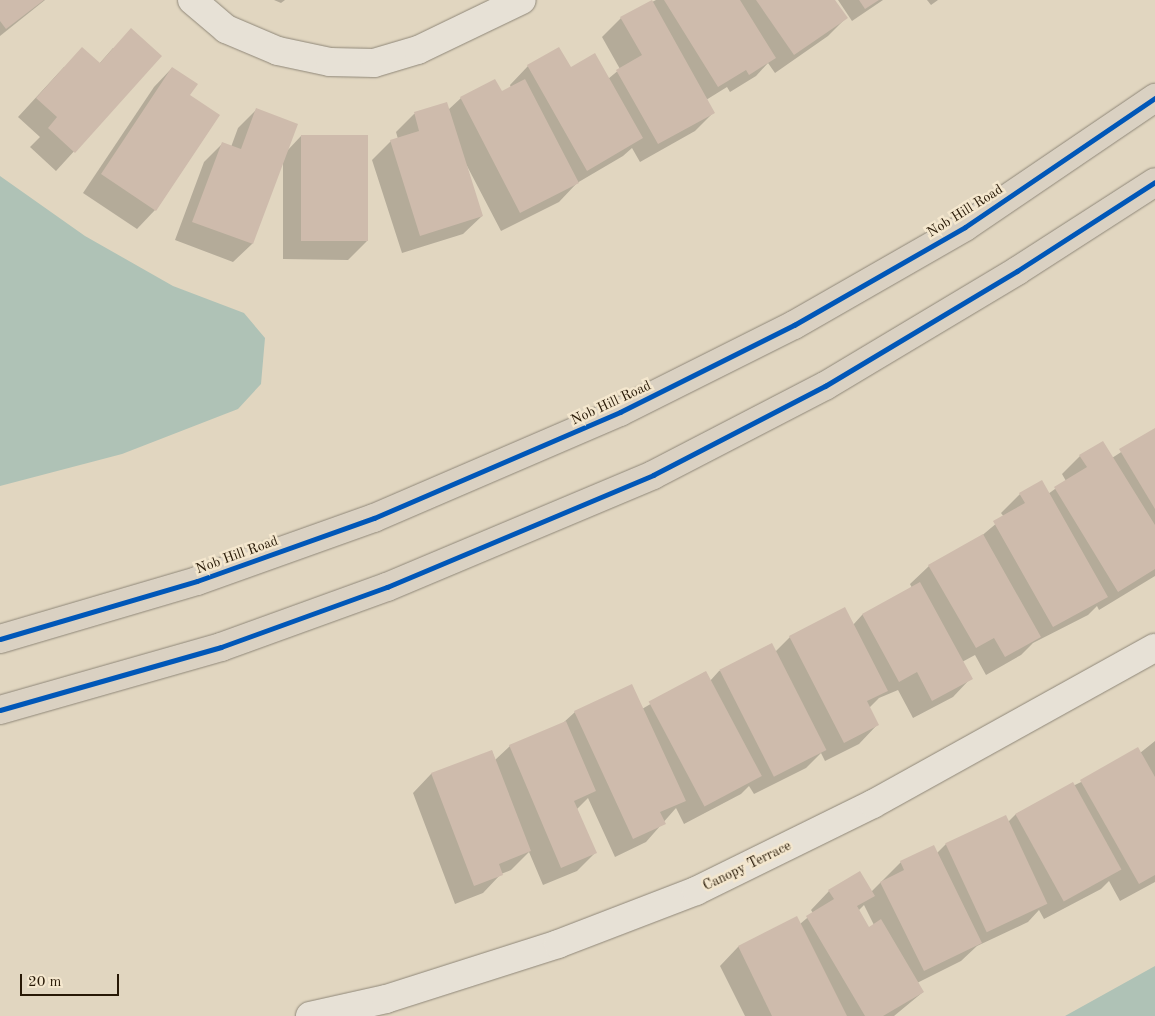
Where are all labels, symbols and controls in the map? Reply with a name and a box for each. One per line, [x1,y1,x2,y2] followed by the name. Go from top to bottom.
[924,181,1006,241] street label: Nob Hill Road
[568,377,654,429] street label: Nob Hill Road
[194,532,280,578] street label: Nob Hill Road
[700,837,794,895] street label: Canopy Terrace
[22,964,121,996] scale bar
[28,975,62,990] text: 20 m

